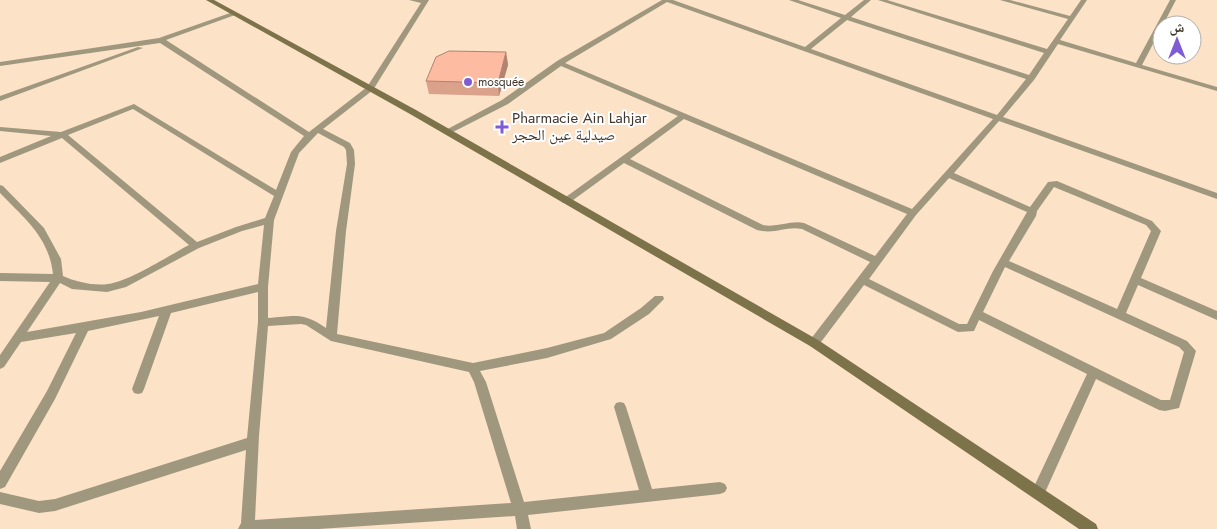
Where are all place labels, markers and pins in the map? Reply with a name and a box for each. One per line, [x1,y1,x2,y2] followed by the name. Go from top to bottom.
[478,73,524,91] place label: mosquée
[462,76,474,88] marker: mosquée
[511,107,648,146] place label: Pharmacie Ain Lahjar صيدلية عين الحجر
[496,121,508,133] marker: Pharmacie Ain Lahjar صيدلية عين الحجر

